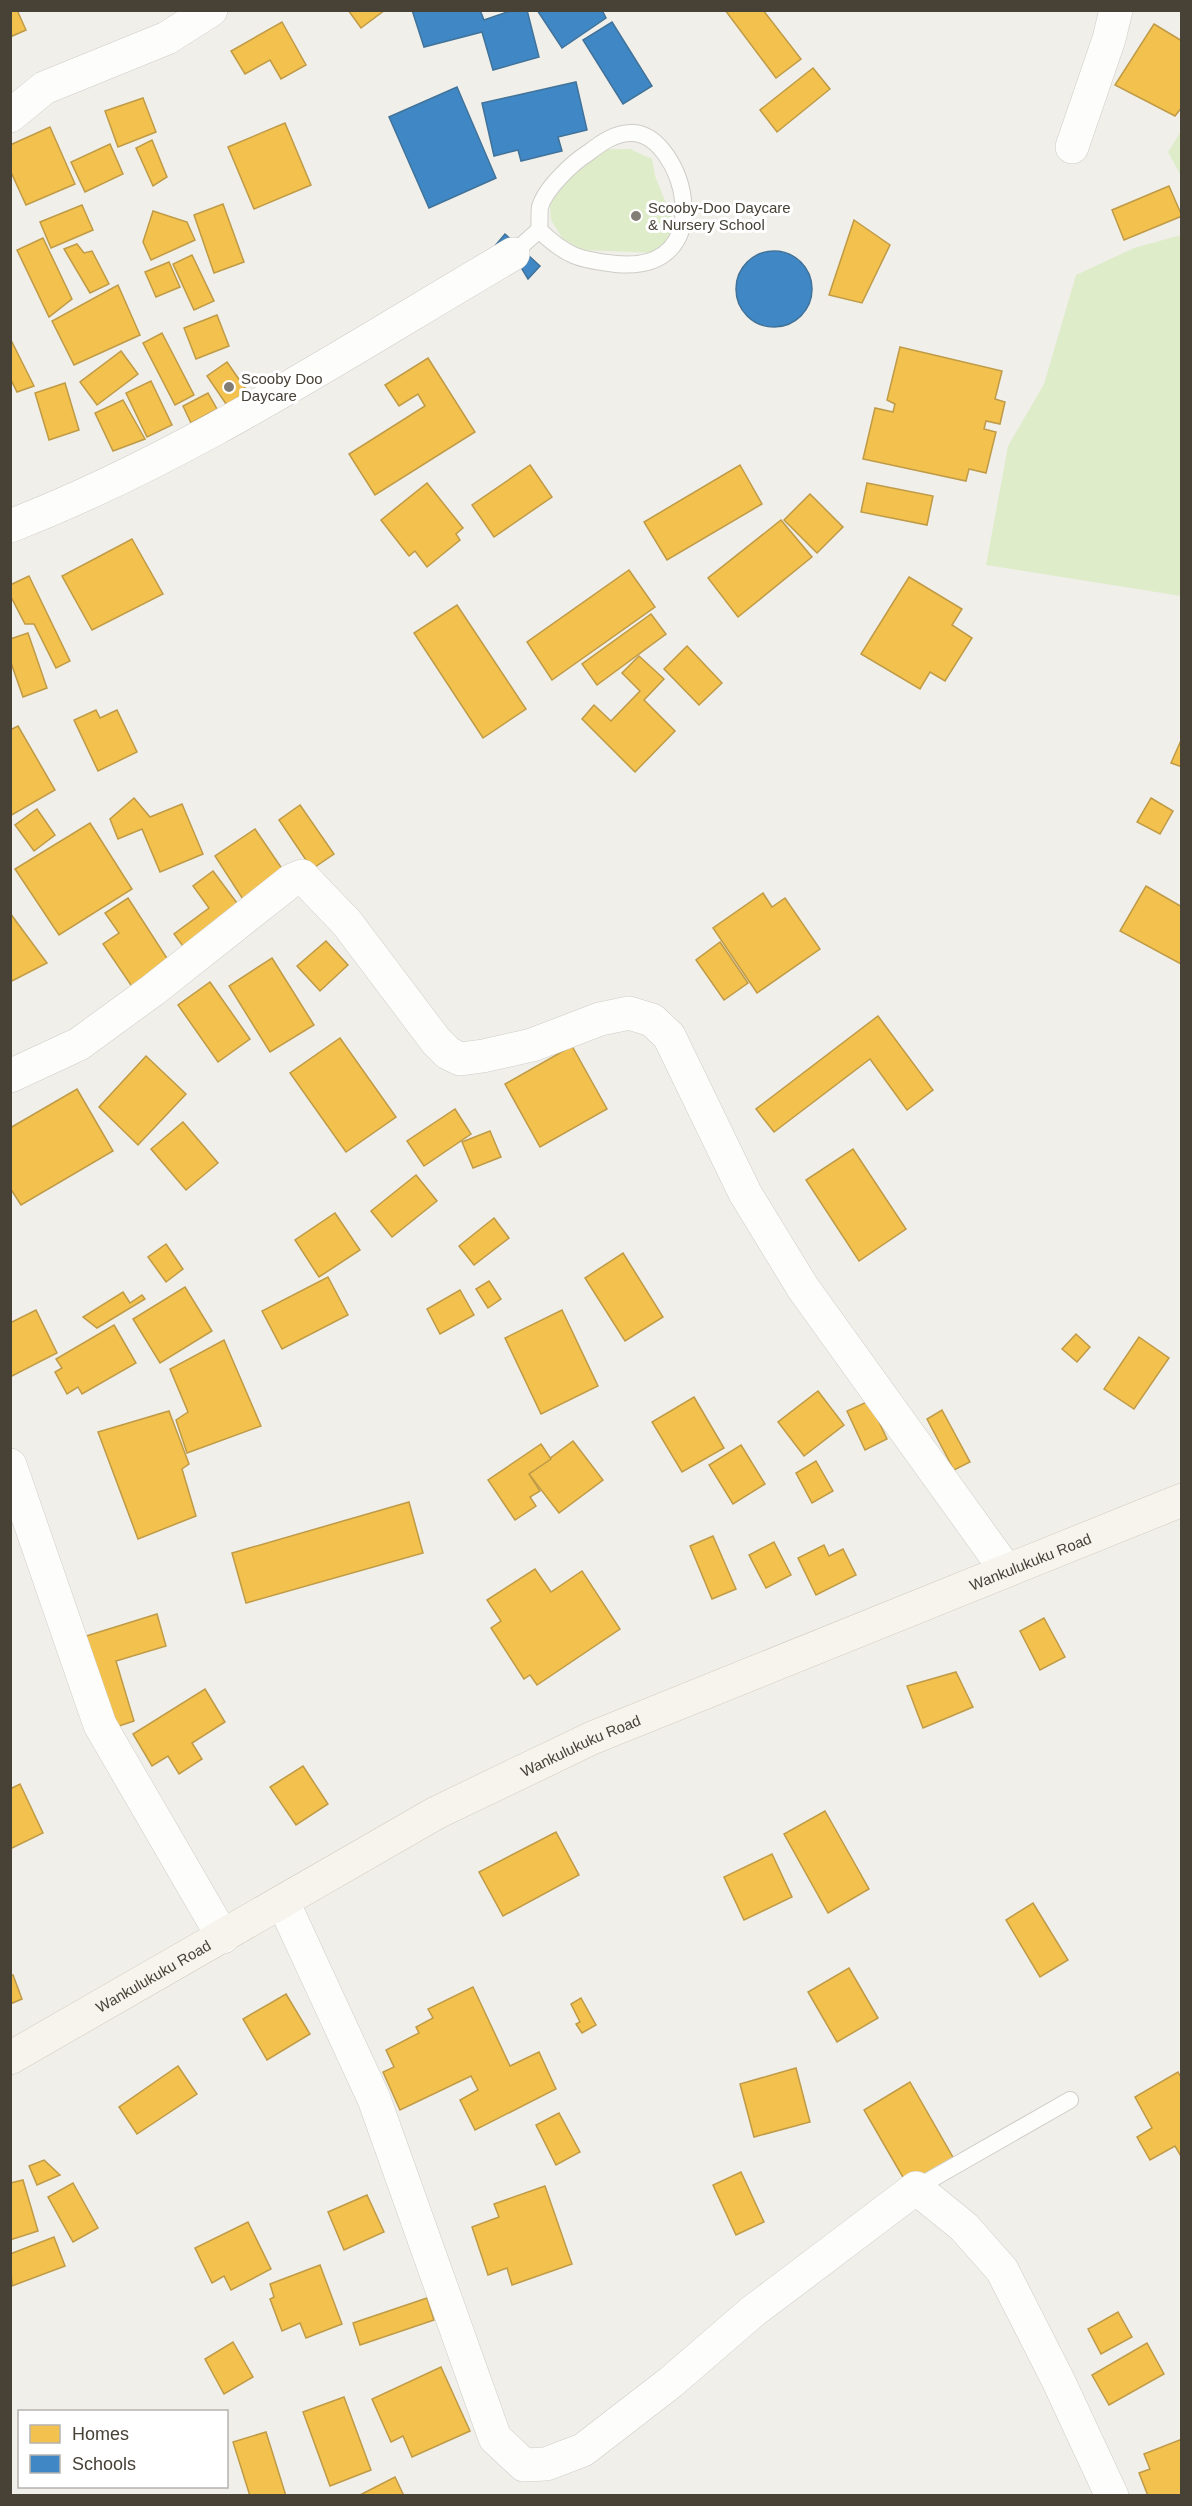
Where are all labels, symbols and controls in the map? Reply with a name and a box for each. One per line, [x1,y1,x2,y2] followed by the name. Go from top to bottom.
[648,199,791,233] place label: Scooby-Doo Daycare & Nursery School
[629,209,643,223] marker: Scooby-Doo Daycare & Nursery School
[241,370,323,404] place label: Scooby Doo Daycare
[222,380,236,394] marker: Scooby Doo Daycare
[967,1529,1093,1593] street label: Wankulukuku Road
[518,1711,643,1780] street label: Wankulukuku Road
[93,1936,213,2015] street label: Wankulukuku Road
[18,2410,228,2488] legend
[72,2424,129,2444] text: Homes
[72,2454,136,2474] text: Schools

